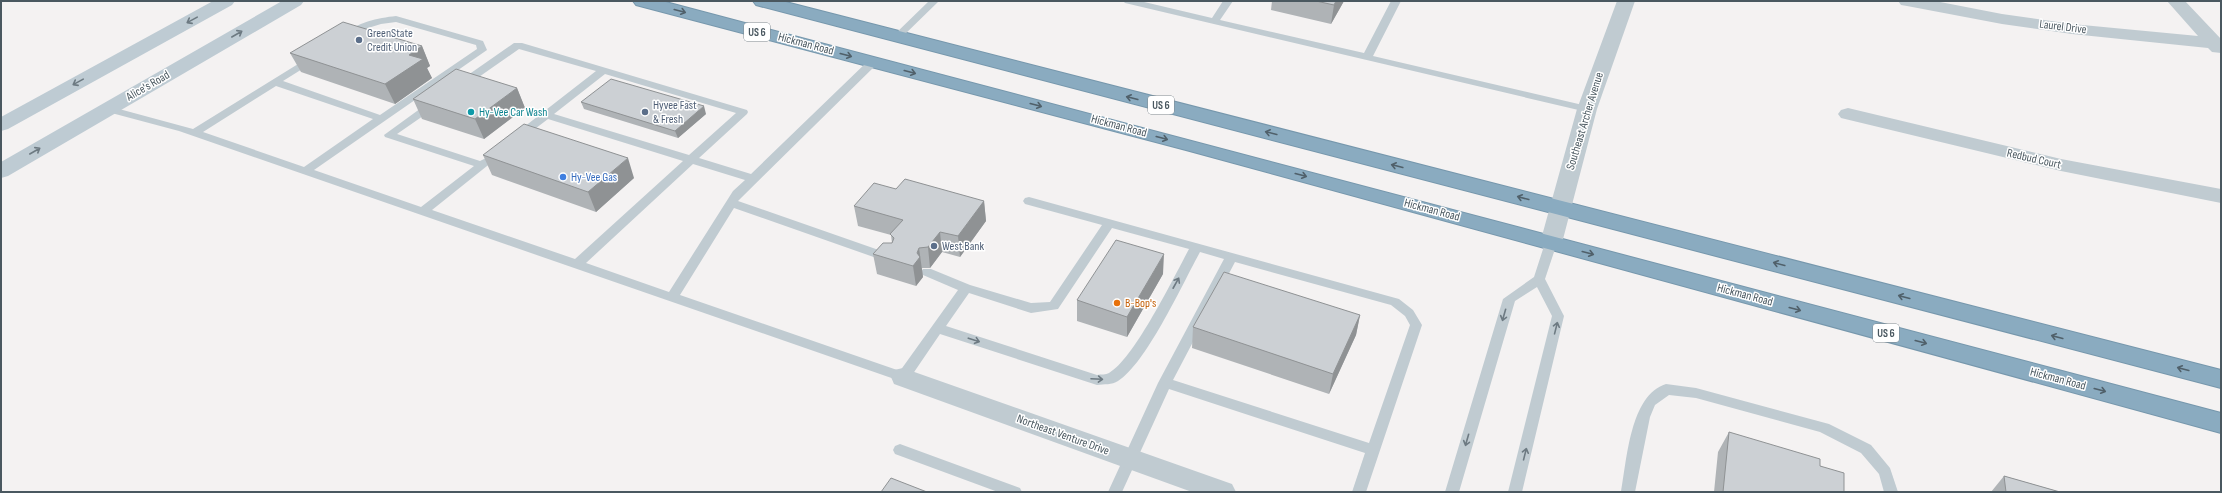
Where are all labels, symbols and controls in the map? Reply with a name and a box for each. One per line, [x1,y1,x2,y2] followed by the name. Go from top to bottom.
[673,8,686,15] one-way arrow
[186,16,198,24] one-way arrow
[2039,17,2088,37] street label: Laurel Drive
[744,23,770,41] road number: US 6
[367,26,417,55] place label: GreenState Credit Union
[776,29,836,59] street label: Hickman Road
[231,30,243,38] one-way arrow
[354,35,364,45] marker: GreenState Credit Union
[839,52,852,59] one-way arrow
[123,68,172,105] street label: Alice's Road
[903,68,916,76] one-way arrow
[1563,70,1607,172] street label: Southeast Archer Avenue
[72,79,84,87] one-way arrow
[1126,93,1139,101] one-way arrow
[1148,96,1174,114] road number: US 6
[653,98,697,127] place label: Hyvee Fast & Fresh
[1029,101,1042,109] one-way arrow
[479,105,547,120] place label: Hy-Vee Car Wash
[466,107,476,117] marker: Hy-Vee Car Wash
[640,107,650,117] marker: Hyvee Fast & Fresh
[1089,111,1149,141] street label: Hickman Road
[1265,129,1278,137] one-way arrow
[1155,134,1168,142] one-way arrow
[2005,145,2063,173] street label: Redbud Court
[29,147,41,155] one-way arrow
[1391,161,1404,169] one-way arrow
[571,170,617,185] place label: Hy-Vee Gas
[558,172,568,182] marker: Hy-Vee Gas
[1294,172,1307,179] one-way arrow
[1517,194,1530,202] one-way arrow
[1402,195,1462,225] street label: Hickman Road
[942,239,984,254] place label: West Bank
[929,241,939,251] marker: West Bank
[1582,250,1595,257] one-way arrow
[1772,260,1785,268] one-way arrow
[1172,277,1180,289] one-way arrow
[1715,280,1775,310] street label: Hickman Road
[1898,293,1911,300] one-way arrow
[1125,296,1156,311] place label: B-Bop's
[1112,298,1122,308] marker: B-Bop's
[1788,305,1801,313] one-way arrow
[1500,308,1507,321] one-way arrow
[1552,322,1560,335] one-way arrow
[1873,324,1899,342] road number: US 6
[2051,332,2064,340] one-way arrow
[967,337,980,344] one-way arrow
[1914,339,1927,346] one-way arrow
[2028,364,2088,394] street label: Hickman Road
[2177,365,2190,372] one-way arrow
[1091,375,1104,382] one-way arrow
[2094,387,2107,395] one-way arrow
[1015,411,1112,459] street label: Northeast Venture Drive
[1463,433,1470,446] one-way arrow
[1521,448,1529,461] one-way arrow

